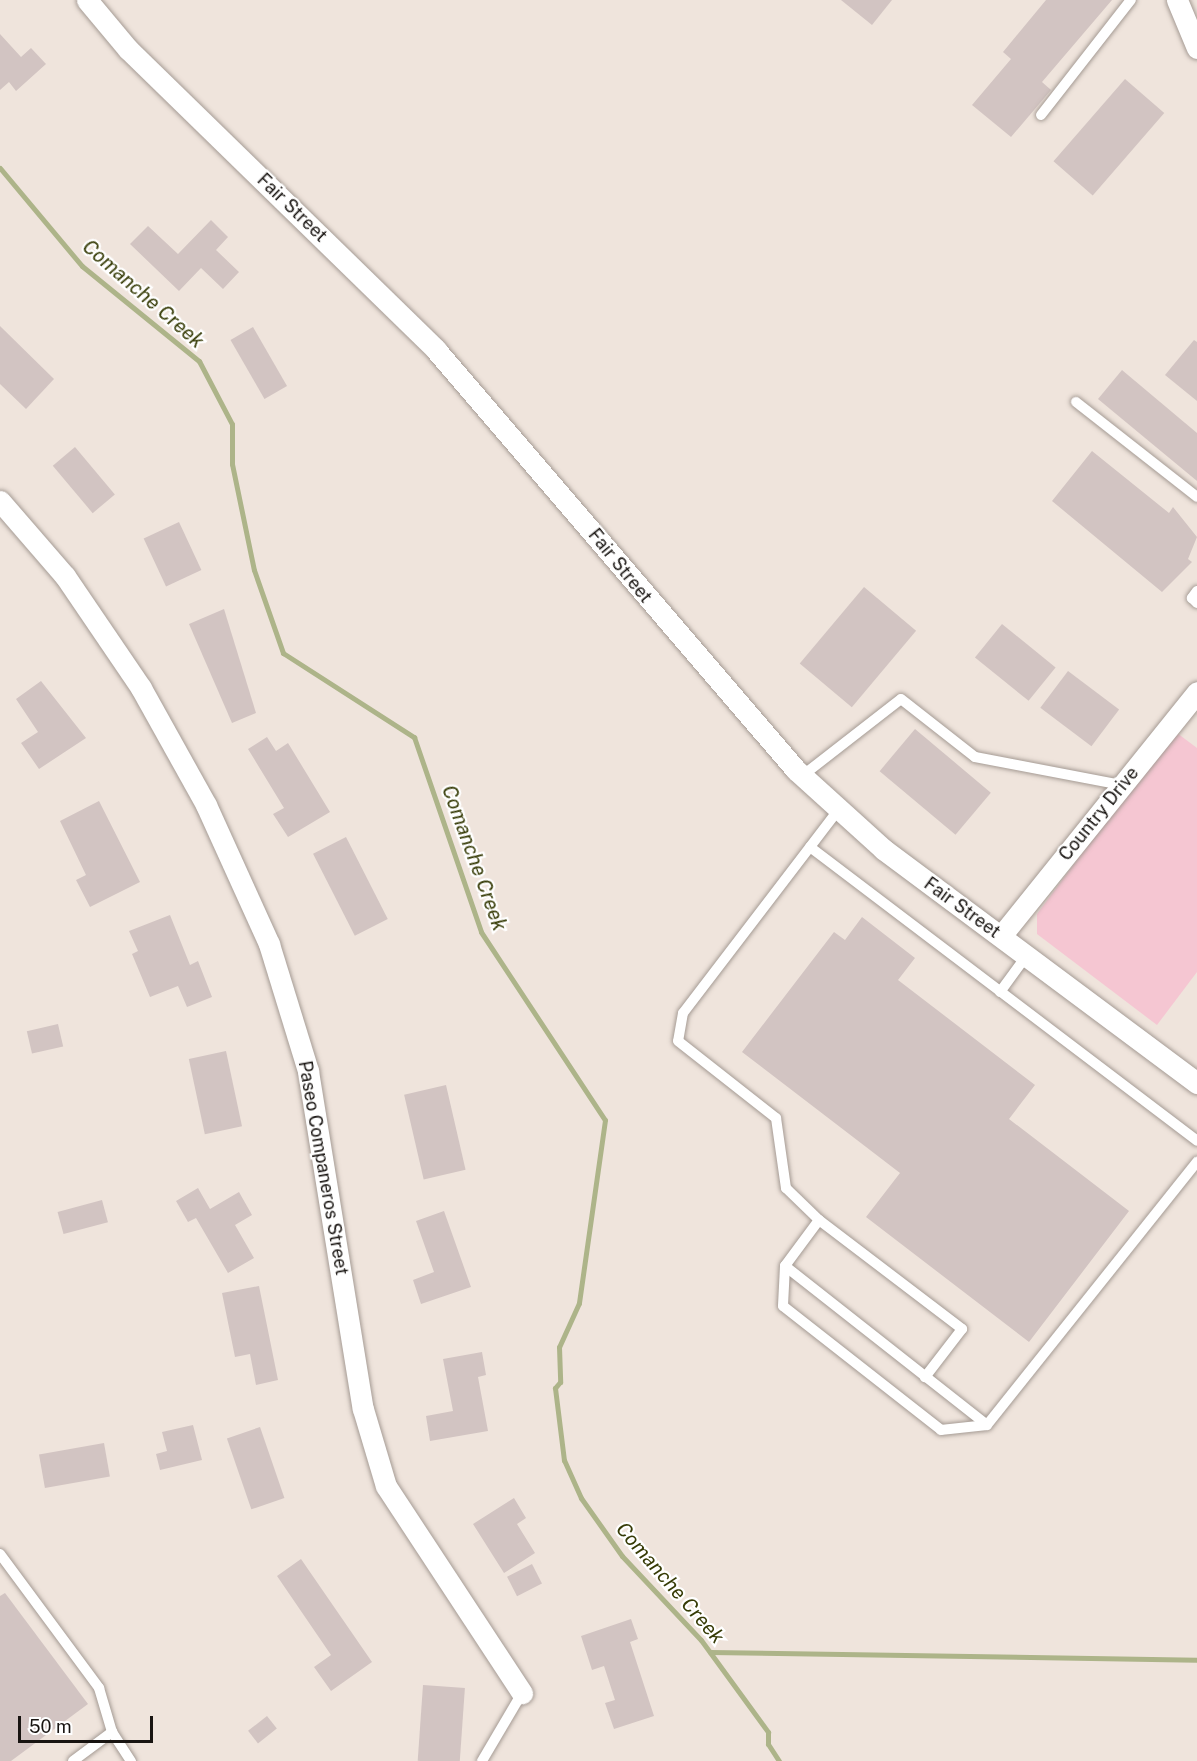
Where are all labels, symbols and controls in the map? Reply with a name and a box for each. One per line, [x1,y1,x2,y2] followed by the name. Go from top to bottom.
[252,169,332,247] street label: Fair Street
[77,235,209,353] water label: Comanche Creek
[584,525,656,607] street label: Fair Street
[1055,763,1143,865] street label: Country Drive
[437,782,511,934] water label: Comanche Creek
[920,873,1004,943] street label: Fair Street
[293,1059,353,1277] street label: Paseo Companeros Street
[611,1517,729,1649] water label: Comanche Creek
[21,1704,156,1742] scale bar
[29,1716,72,1737] text: 50 m

